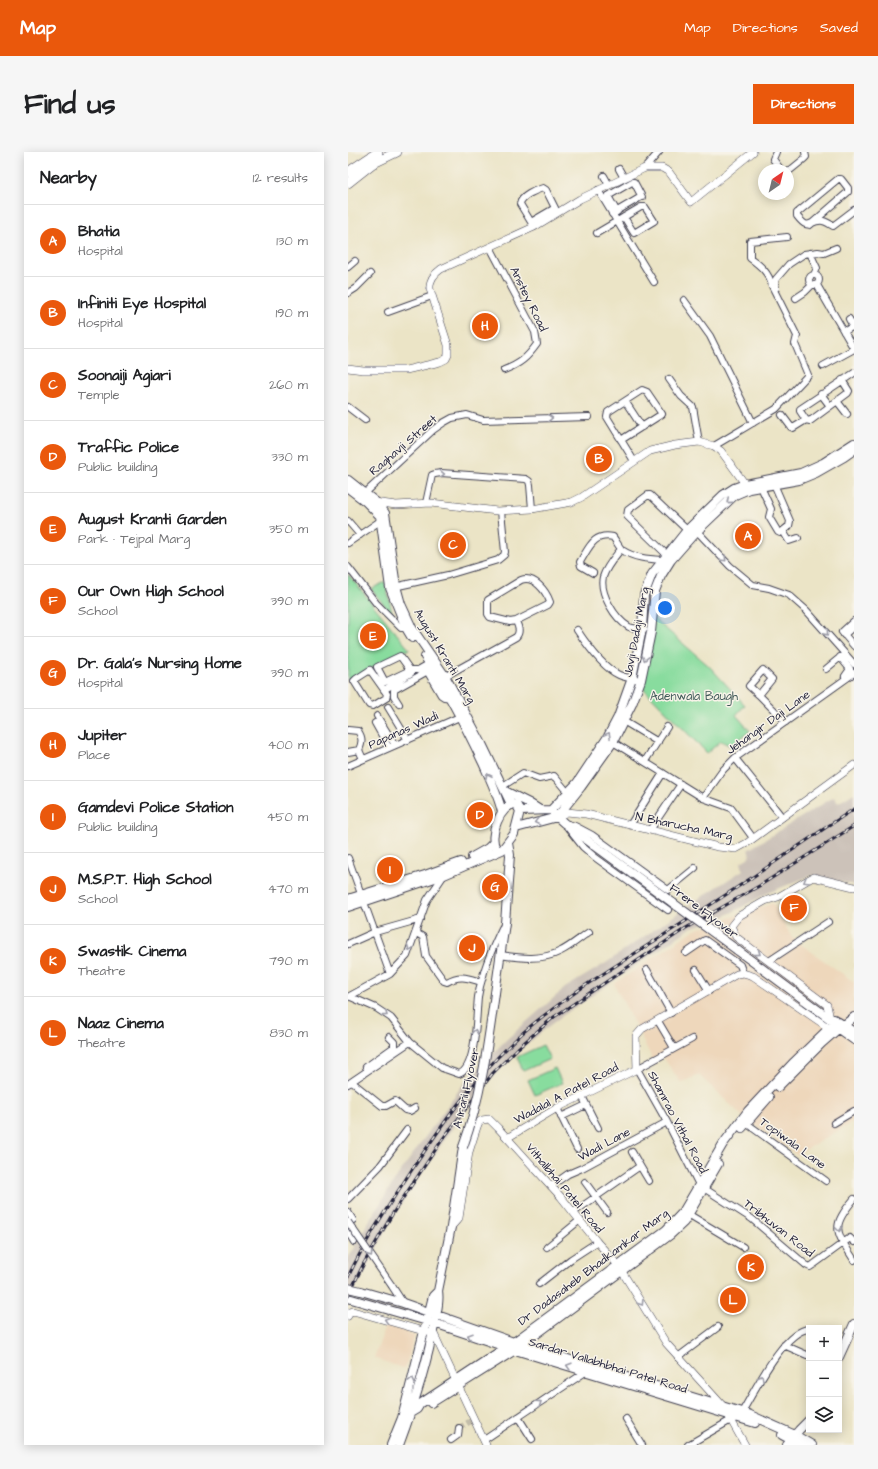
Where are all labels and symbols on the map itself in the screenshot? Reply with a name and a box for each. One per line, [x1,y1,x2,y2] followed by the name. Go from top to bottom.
[758,164,794,200] north arrow
[505,264,552,335] street label: Anstey Road
[472,311,498,341] pin: H
[366,411,442,480] street label: Raghavji Street
[547,414,553,422] one-way arrow
[586,444,612,474] pin: B
[439,469,445,478] one-way arrow
[726,496,734,503] one-way arrow
[735,521,761,551] pin: A
[440,530,466,560] pin: C
[719,554,726,562] one-way arrow
[619,586,655,679] street label: Javji Dadaji Marg
[655,598,675,618] your location
[409,606,480,707] street label: August Kranti Marg
[360,621,386,651] pin: E
[821,628,828,635] one-way arrow
[642,655,650,661] one-way arrow
[723,686,815,759] street label: Jehangir Daji Lane
[650,688,738,706] park label: Adenwala Baugh
[366,707,441,753] street label: Papanas Wadi
[604,732,611,739] one-way arrow
[485,772,493,779] one-way arrow
[467,800,493,830] pin: D
[634,808,734,846] street label: N Bharucha Marg
[533,817,540,826] one-way arrow
[377,855,403,885] pin: I
[482,872,508,902] pin: G
[803,877,810,884] one-way arrow
[665,880,742,944] street label: Frere Flyover
[781,893,807,923] pin: F
[459,933,485,963] pin: J
[407,945,415,952] one-way arrow
[753,948,760,955] one-way arrow
[381,1009,388,1016] one-way arrow
[470,1029,479,1035] one-way arrow
[449,1046,485,1130] street label: A Irani Flyover
[511,1059,622,1128] street label: Wadalal A Patel Road
[643,1068,712,1176] street label: Shamrao Vithal Road
[756,1114,830,1174] street label: Topiwala Lane
[575,1123,634,1165] street label: Wadi Lane
[522,1140,607,1237] street label: Vithalbhai Patel Road
[740,1195,818,1261] street label: Tribhuvan Road
[514,1205,673,1331] street label: Dr Dadasaheb Bhadkamkar Marg
[834,1226,843,1232] one-way arrow
[365,1250,373,1257] one-way arrow
[738,1252,764,1282] pin: K
[720,1285,746,1315] pin: L
[636,1299,643,1306] one-way arrow
[383,1316,390,1325] one-way arrow
[467,1332,474,1340] one-way arrow
[526,1333,689,1398] street label: Sardar Vallabhbhai Patel Road
[565,1362,572,1371] one-way arrow
[757,1375,764,1382] one-way arrow
[407,1377,415,1383] one-way arrow
[535,1401,542,1408] one-way arrow

